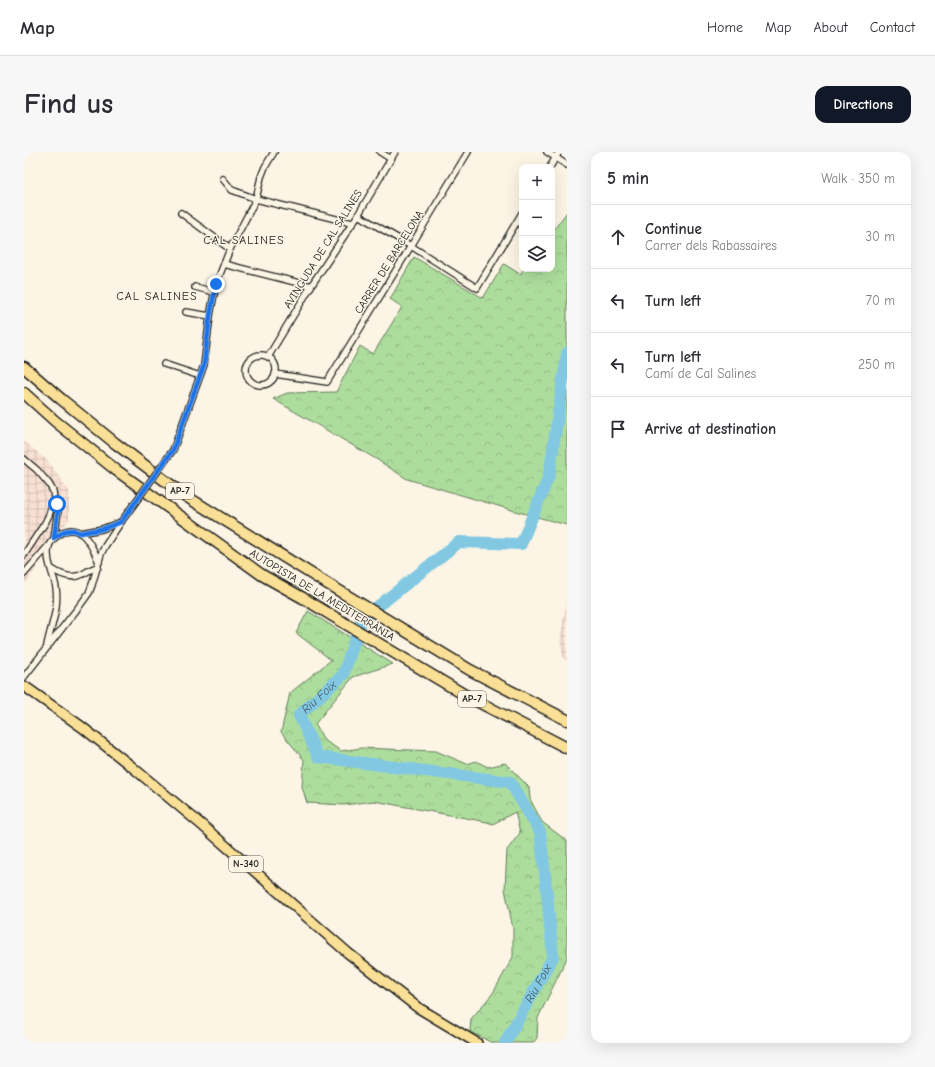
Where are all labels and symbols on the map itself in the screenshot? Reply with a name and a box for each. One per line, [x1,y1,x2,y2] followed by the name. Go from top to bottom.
[281,187,365,311] street label: AVINGUDA DE CAL SALINES
[352,207,426,316] street label: CARRER DE BARCELONA
[203,233,285,247] district label: CAL SALINES
[207,275,225,293] route end
[116,289,198,303] district label: CAL SALINES
[166,483,194,499] road number: AP-7
[48,495,66,513] route start
[247,546,398,644] street label: AUTOPISTA DE LA MEDITERRÀNIA
[299,677,340,716] water label: Riu Foix
[458,691,486,707] road number: AP-7
[229,856,263,872] road number: N-340
[522,961,555,1005] water label: Riu Foix

